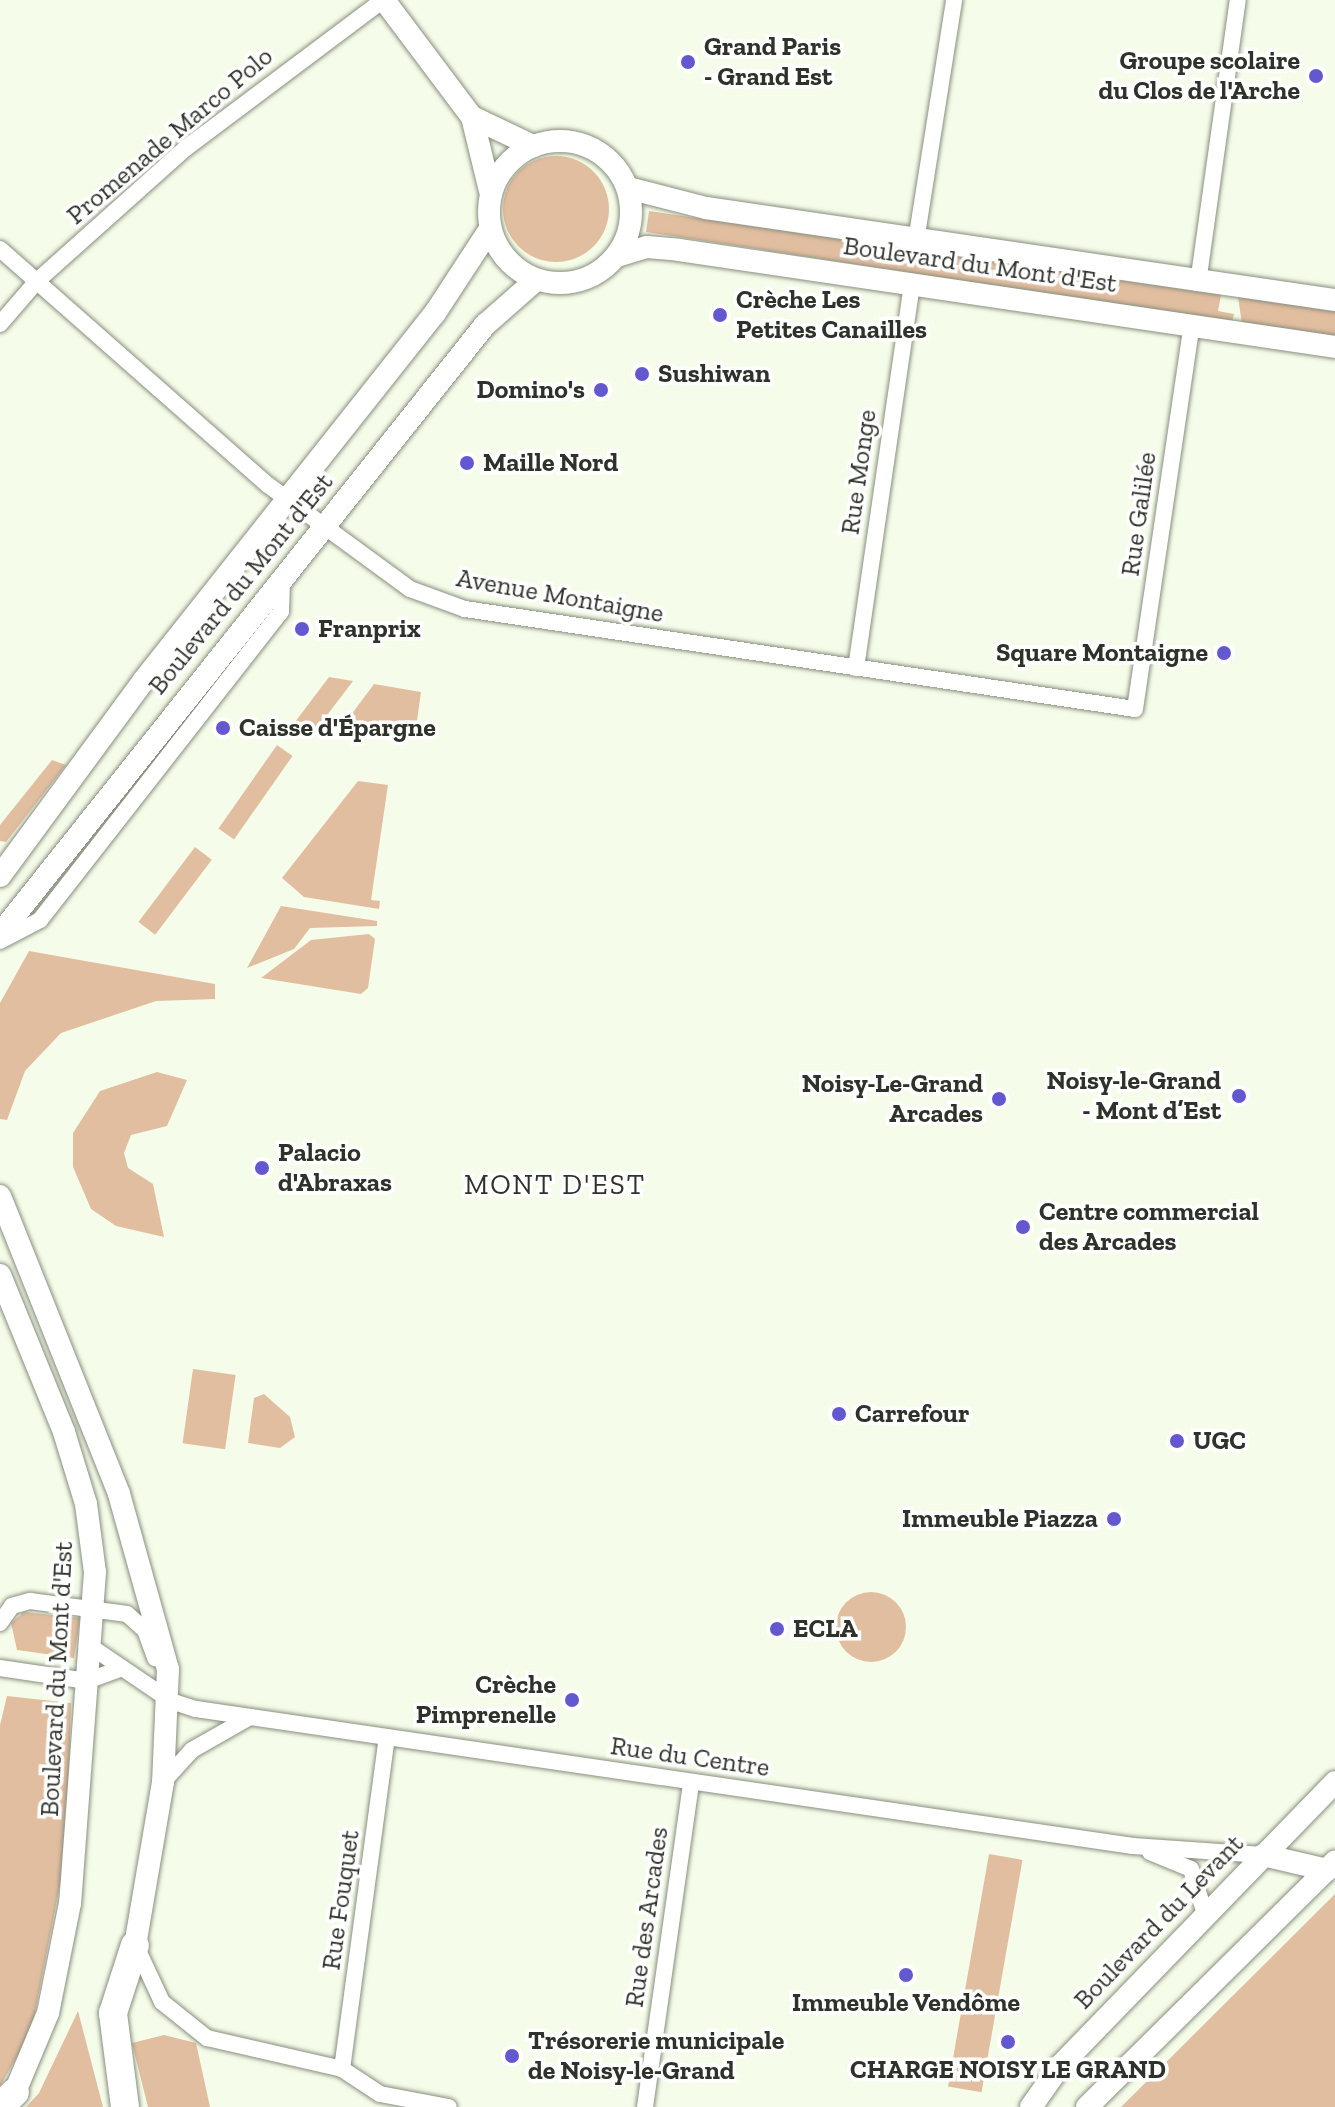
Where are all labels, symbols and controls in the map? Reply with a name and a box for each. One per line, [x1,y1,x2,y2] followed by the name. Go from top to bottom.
[704,31,841,92] place label: Grand Paris - Grand Est
[61,41,279,231] street label: Promenade Marco Polo
[1098,45,1300,106] place label: Groupe scolaire du Clos de l'Arche
[679,53,697,71] marker: Grand Paris - Grand Est
[1307,67,1325,85] marker: Groupe scolaire du Clos de l'Arche
[841,230,1119,300] street label: Boulevard du Mont d'Est
[736,284,927,346] place label: Crèche Les Petites Canailles
[711,306,729,324] marker: Crèche Les Petites Canailles
[658,358,771,390] place label: Sushiwan
[633,365,651,383] marker: Sushiwan
[477,374,585,406] place label: Domino's
[592,381,610,399] marker: Domino's
[835,408,883,536] street label: Rue Monge
[483,447,618,479] place label: Maille Nord
[1115,450,1163,578] street label: Rue Galilée
[458,454,476,472] marker: Maille Nord
[142,467,340,701] street label: Boulevard du Mont d'Est
[454,562,666,630] street label: Avenue Montaigne
[318,613,421,645] place label: Franprix
[293,620,311,638] marker: Franprix
[996,637,1208,669] place label: Square Montaigne
[1215,644,1233,662] marker: Square Montaigne
[239,712,436,744] place label: Caisse d'Épargne
[214,719,232,737] marker: Caisse d'Épargne
[1047,1065,1221,1126] place label: Noisy-le-Grand - Mont d’Est
[802,1068,983,1130] place label: Noisy-Le-Grand Arcades
[1228,1085,1250,1107] marker: Noisy-le-Grand - Mont d’Est
[990,1090,1008,1108] marker: Noisy-Le-Grand Arcades
[278,1137,392,1198] place label: Palacio d'Abraxas
[253,1159,271,1177] marker: Palacio d'Abraxas
[464,1168,646,1202] district label: MONT D'EST
[1039,1196,1259,1258] place label: Centre commercial des Arcades
[1014,1218,1032,1236] marker: Centre commercial des Arcades
[855,1398,969,1430] place label: Carrefour
[830,1405,848,1423] marker: Carrefour
[1193,1425,1246,1457] place label: UGC
[1168,1432,1186,1450] marker: UGC
[902,1503,1098,1535] place label: Immeuble Piazza
[1105,1510,1123,1528] marker: Immeuble Piazza
[34,1541,80,1817] street label: Boulevard du Mont d'Est
[793,1613,858,1645] place label: ECLA
[768,1620,786,1638] marker: ECLA
[416,1669,556,1730] place label: Crèche Pimprenelle
[563,1691,581,1709] marker: Crèche Pimprenelle
[609,1730,771,1784] street label: Rue du Centre
[619,1824,675,2010] street label: Rue des Arcades
[316,1828,366,1972] street label: Rue Fouquet
[1068,1828,1250,2016] street label: Boulevard du Levant
[897,1966,915,1984] marker: Immeuble Vendôme
[791,1987,1021,2019] place label: Immeuble Vendôme
[528,2025,784,2086] place label: Trésorerie municipale de Noisy-le-Grand
[999,2033,1017,2051] marker: CHARGE NOISY LE GRAND
[503,2047,521,2065] marker: Trésorerie municipale de Noisy-le-Grand
[850,2054,1166,2086] place label: CHARGE NOISY LE GRAND

